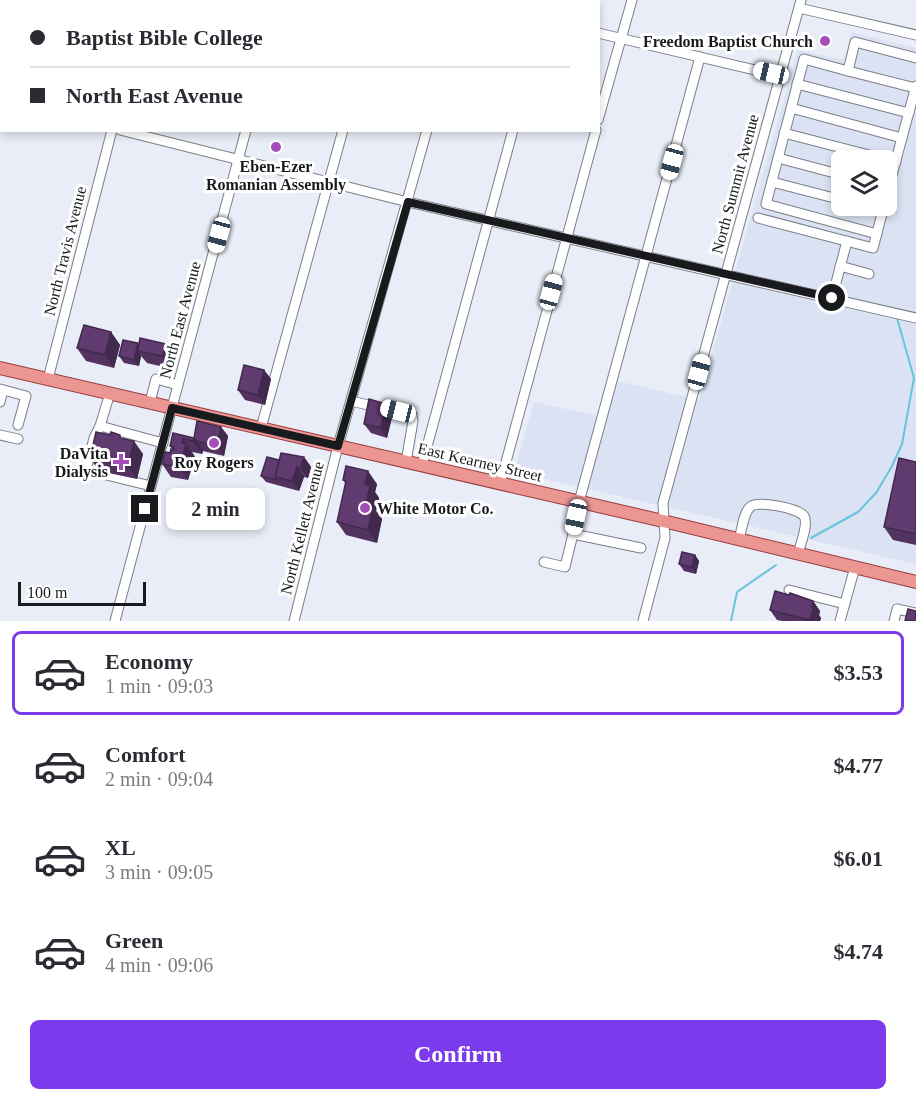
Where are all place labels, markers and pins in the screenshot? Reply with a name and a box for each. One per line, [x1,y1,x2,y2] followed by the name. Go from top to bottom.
[643,33,813,51] place label: Freedom Baptist Church
[818,34,832,48] marker: Freedom Baptist Church
[269,140,283,154] marker: Eben-Ezer Romanian Assembly
[206,158,346,194] place label: Eben-Ezer Romanian Assembly
[207,436,221,450] marker: Roy Rogers
[55,445,108,481] place label: DaVita Dialysis
[112,453,130,471] marker: DaVita Dialysis
[174,454,254,472] place label: Roy Rogers
[377,500,494,517] place label: White Motor Co.
[358,501,372,515] marker: White Motor Co.

